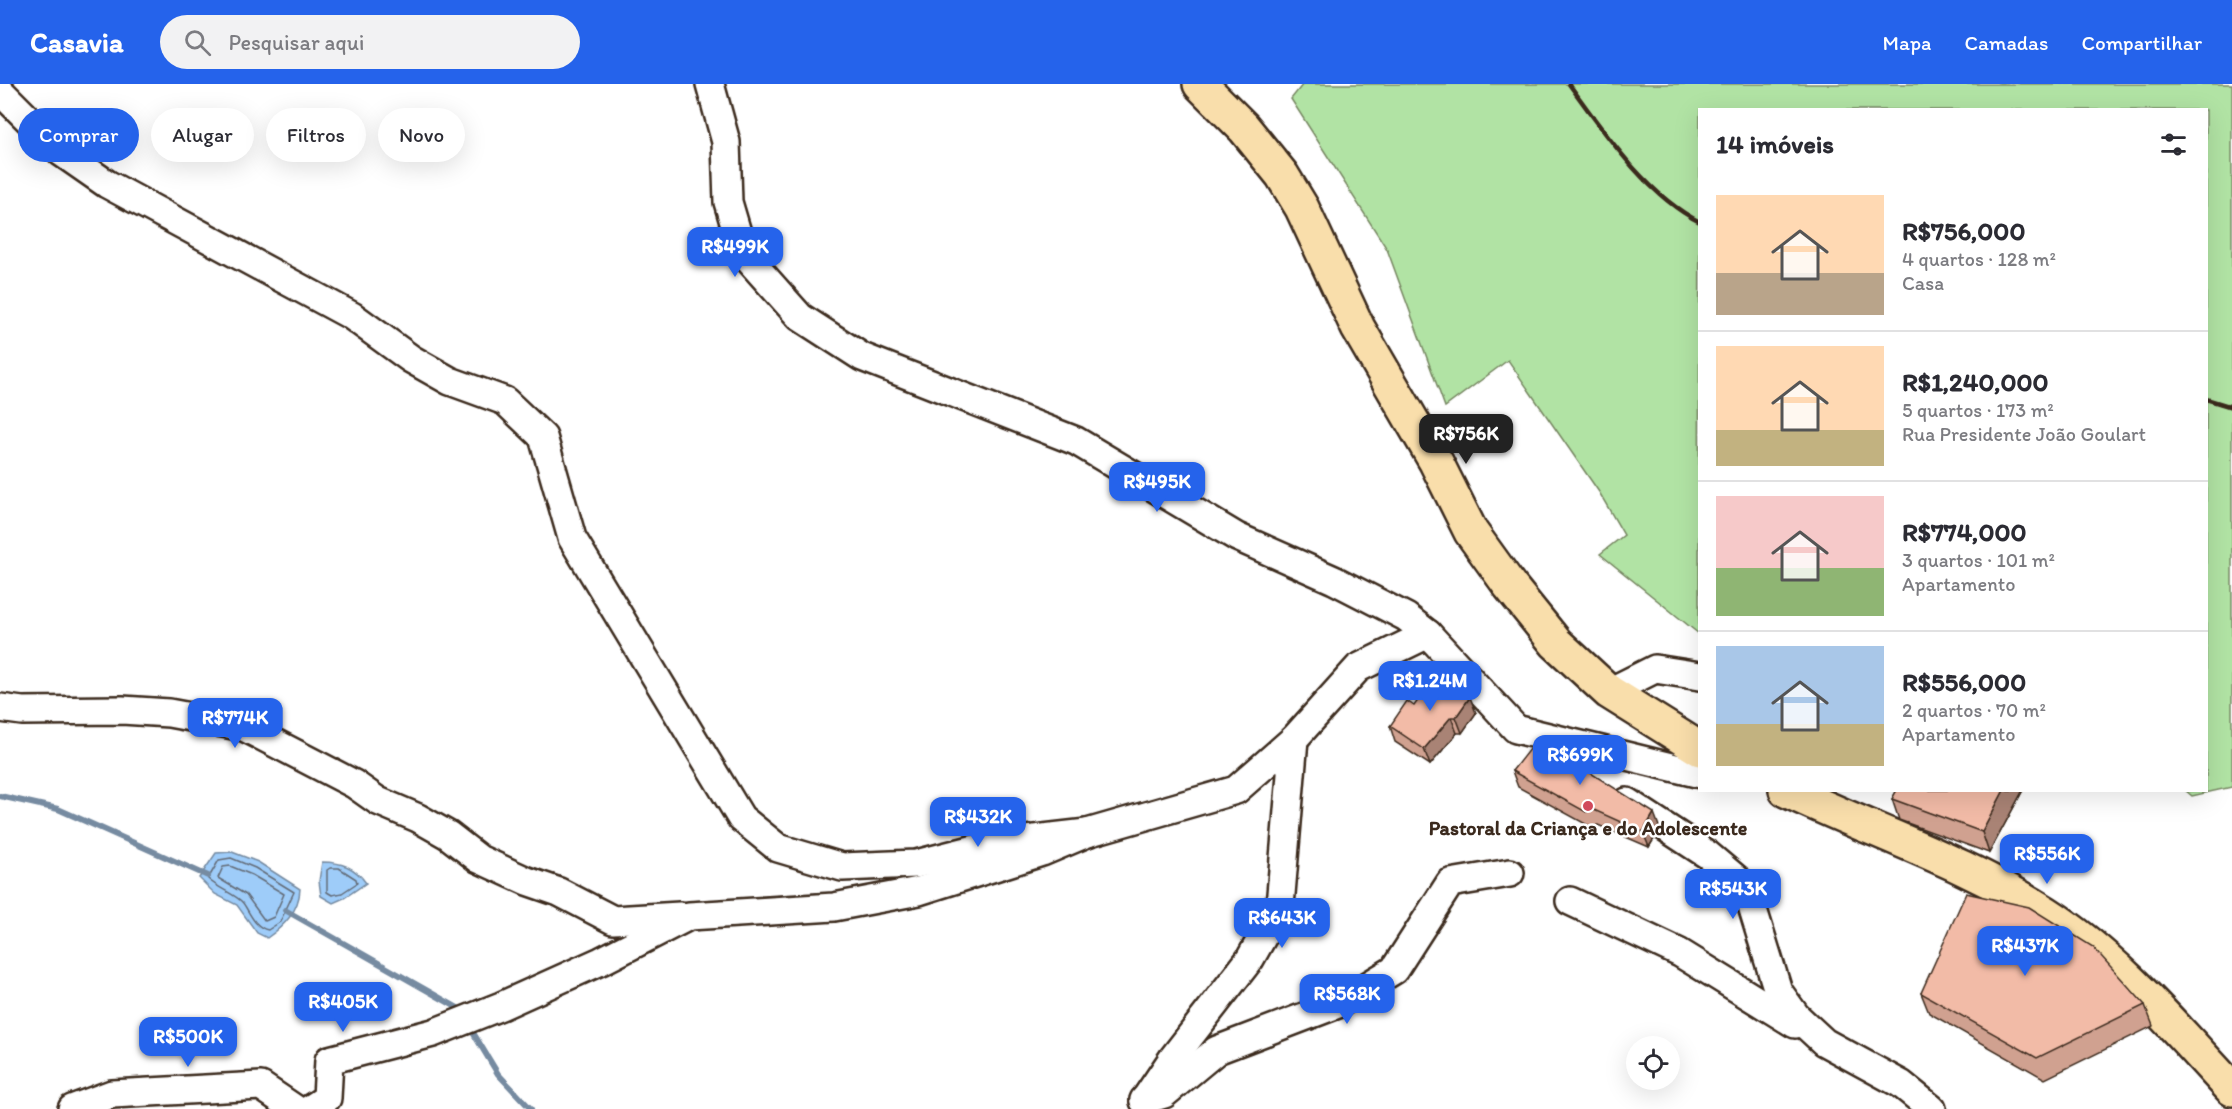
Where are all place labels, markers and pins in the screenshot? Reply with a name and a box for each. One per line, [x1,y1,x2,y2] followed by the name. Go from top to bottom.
[686,227,784,278] pin: R$499K
[1417,414,1515,465] pin: R$756K
[1108,462,1206,513] pin: R$495K
[1375,661,1485,712] pin: R$1.24M
[186,698,284,749] pin: R$774K
[1531,735,1629,786] pin: R$699K
[929,797,1027,848] pin: R$432K
[1581,799,1595,813] marker: Pastoral da Criança e do Adolescente
[1429,816,1748,841] place label: Pastoral da Criança e do Adolescente
[1998,834,2096,885] pin: R$556K
[1684,869,1782,920] pin: R$543K
[1233,898,1331,949] pin: R$643K
[1976,926,2074,977] pin: R$437K
[1298,974,1396,1025] pin: R$568K
[294,982,392,1033] pin: R$405K
[139,1017,237,1068] pin: R$500K

